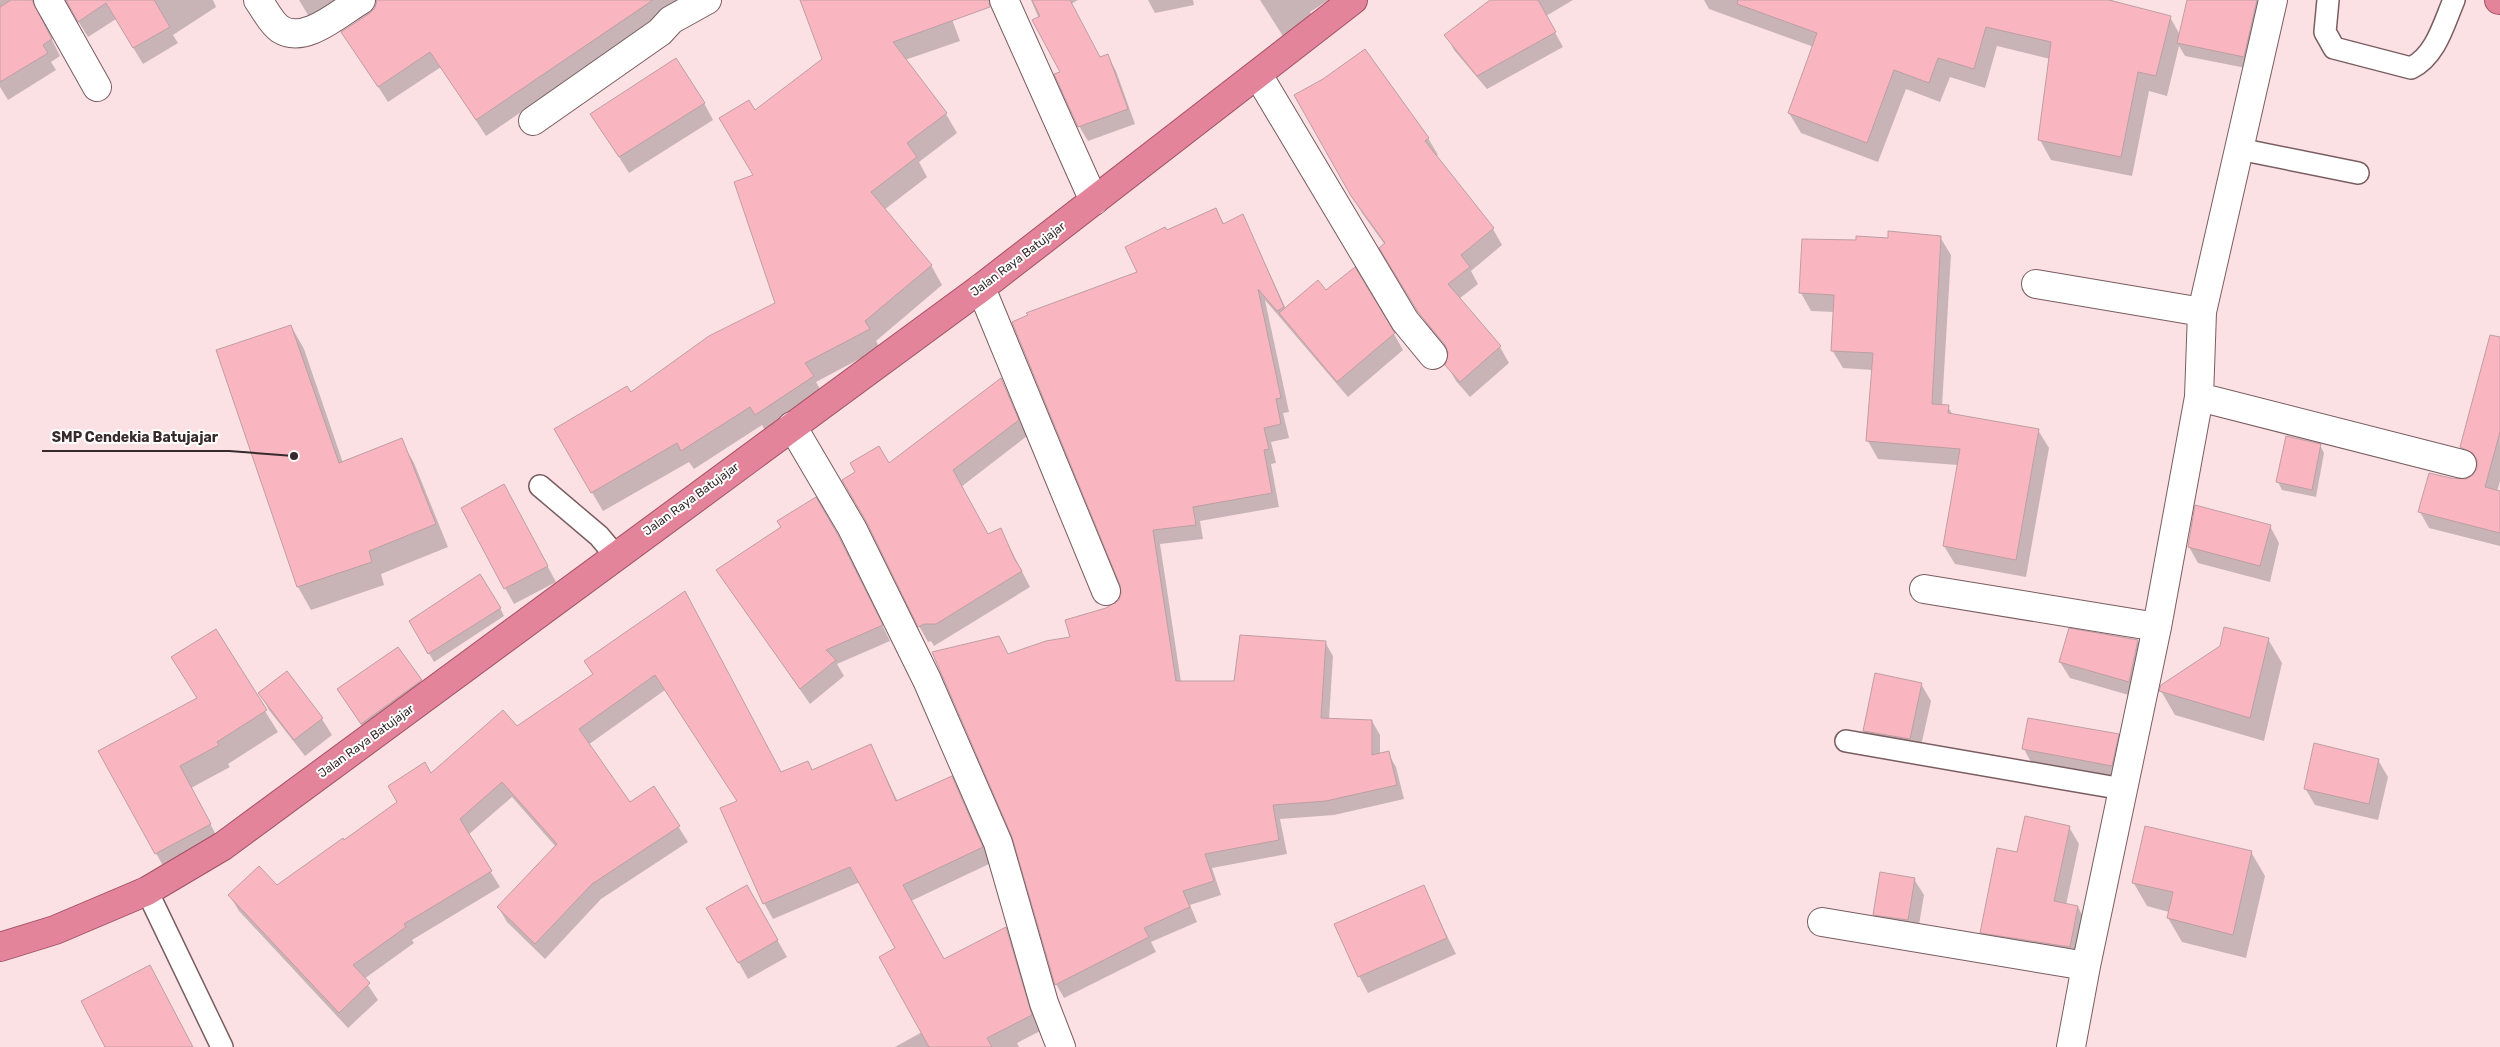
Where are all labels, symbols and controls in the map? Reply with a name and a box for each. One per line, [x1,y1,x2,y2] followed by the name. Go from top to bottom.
[968,219,1068,299] street label: Jalan Raya Batujajar
[42,422,229,451] callout: SMP Cendekia Batujajar
[52,429,219,446] text: SMP Cendekia Batujajar
[640,459,742,538] street label: Jalan Raya Batujajar
[315,701,417,780] street label: Jalan Raya Batujajar

